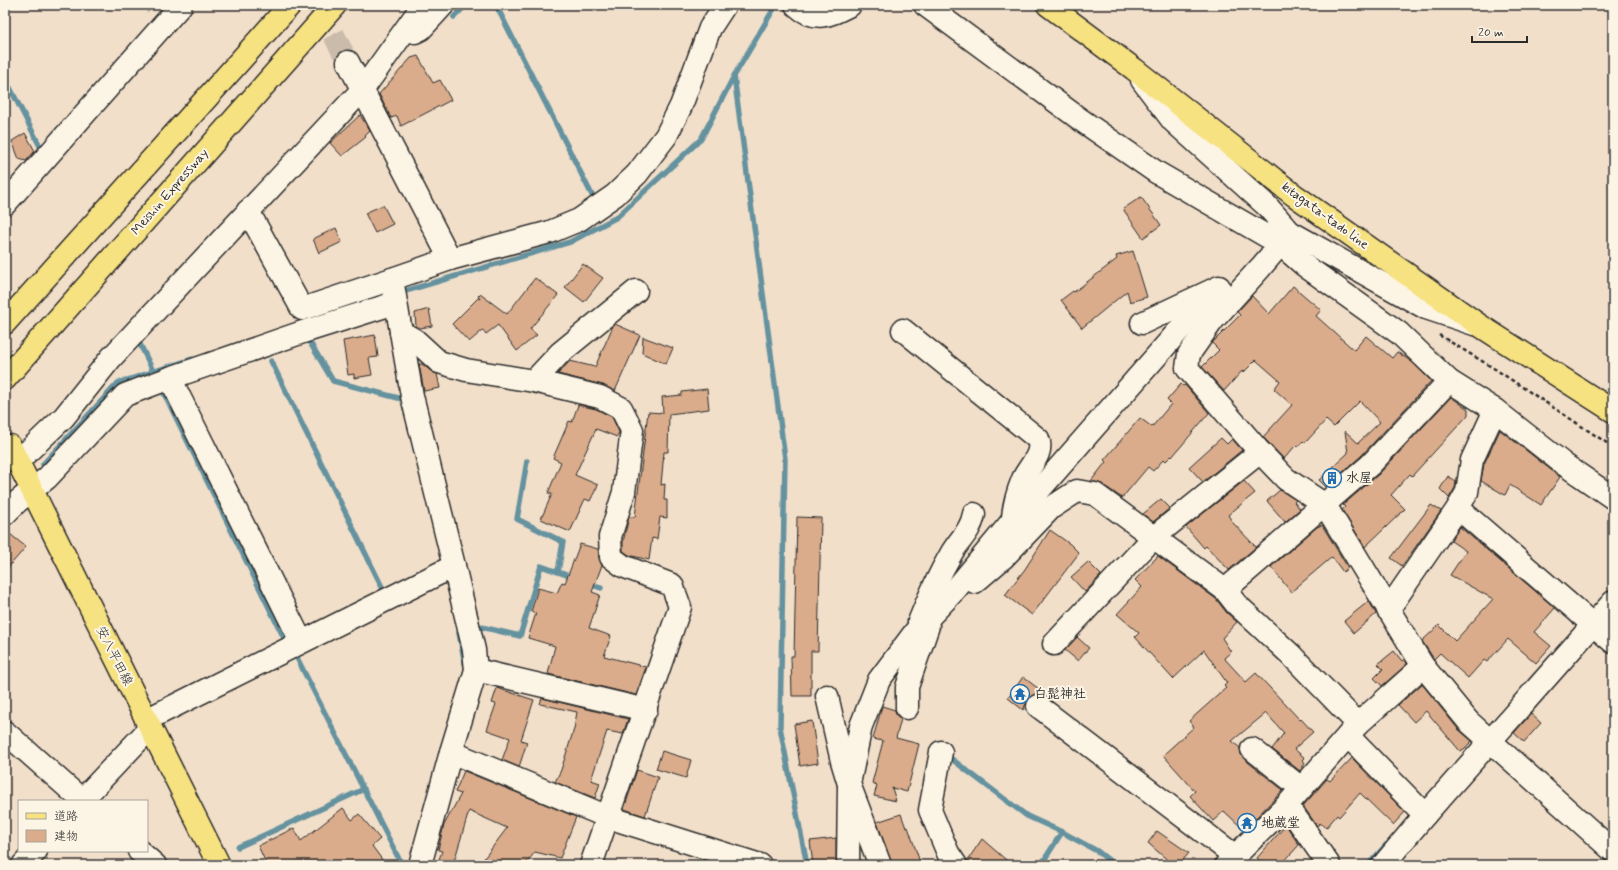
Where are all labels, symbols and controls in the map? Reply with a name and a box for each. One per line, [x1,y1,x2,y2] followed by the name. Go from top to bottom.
[1472,18,1527,44] scale bar
[1478,25,1504,41] text: 20 m
[128,145,213,239] street label: Meishin Expressway
[1277,179,1372,254] street label: kitagata-tado line
[1321,467,1343,489] building icon: 水屋
[1346,470,1372,487] place label: 水屋
[92,623,137,690] street label: 安八平田線
[1009,683,1031,705] temple icon: 白髭神社
[1034,686,1086,703] place label: 白髭神社
[18,800,148,852] legend
[54,809,78,825] text: 道路
[1236,812,1258,834] temple icon: 地蔵堂
[1261,815,1300,832] place label: 地蔵堂
[54,829,78,845] text: 建物

